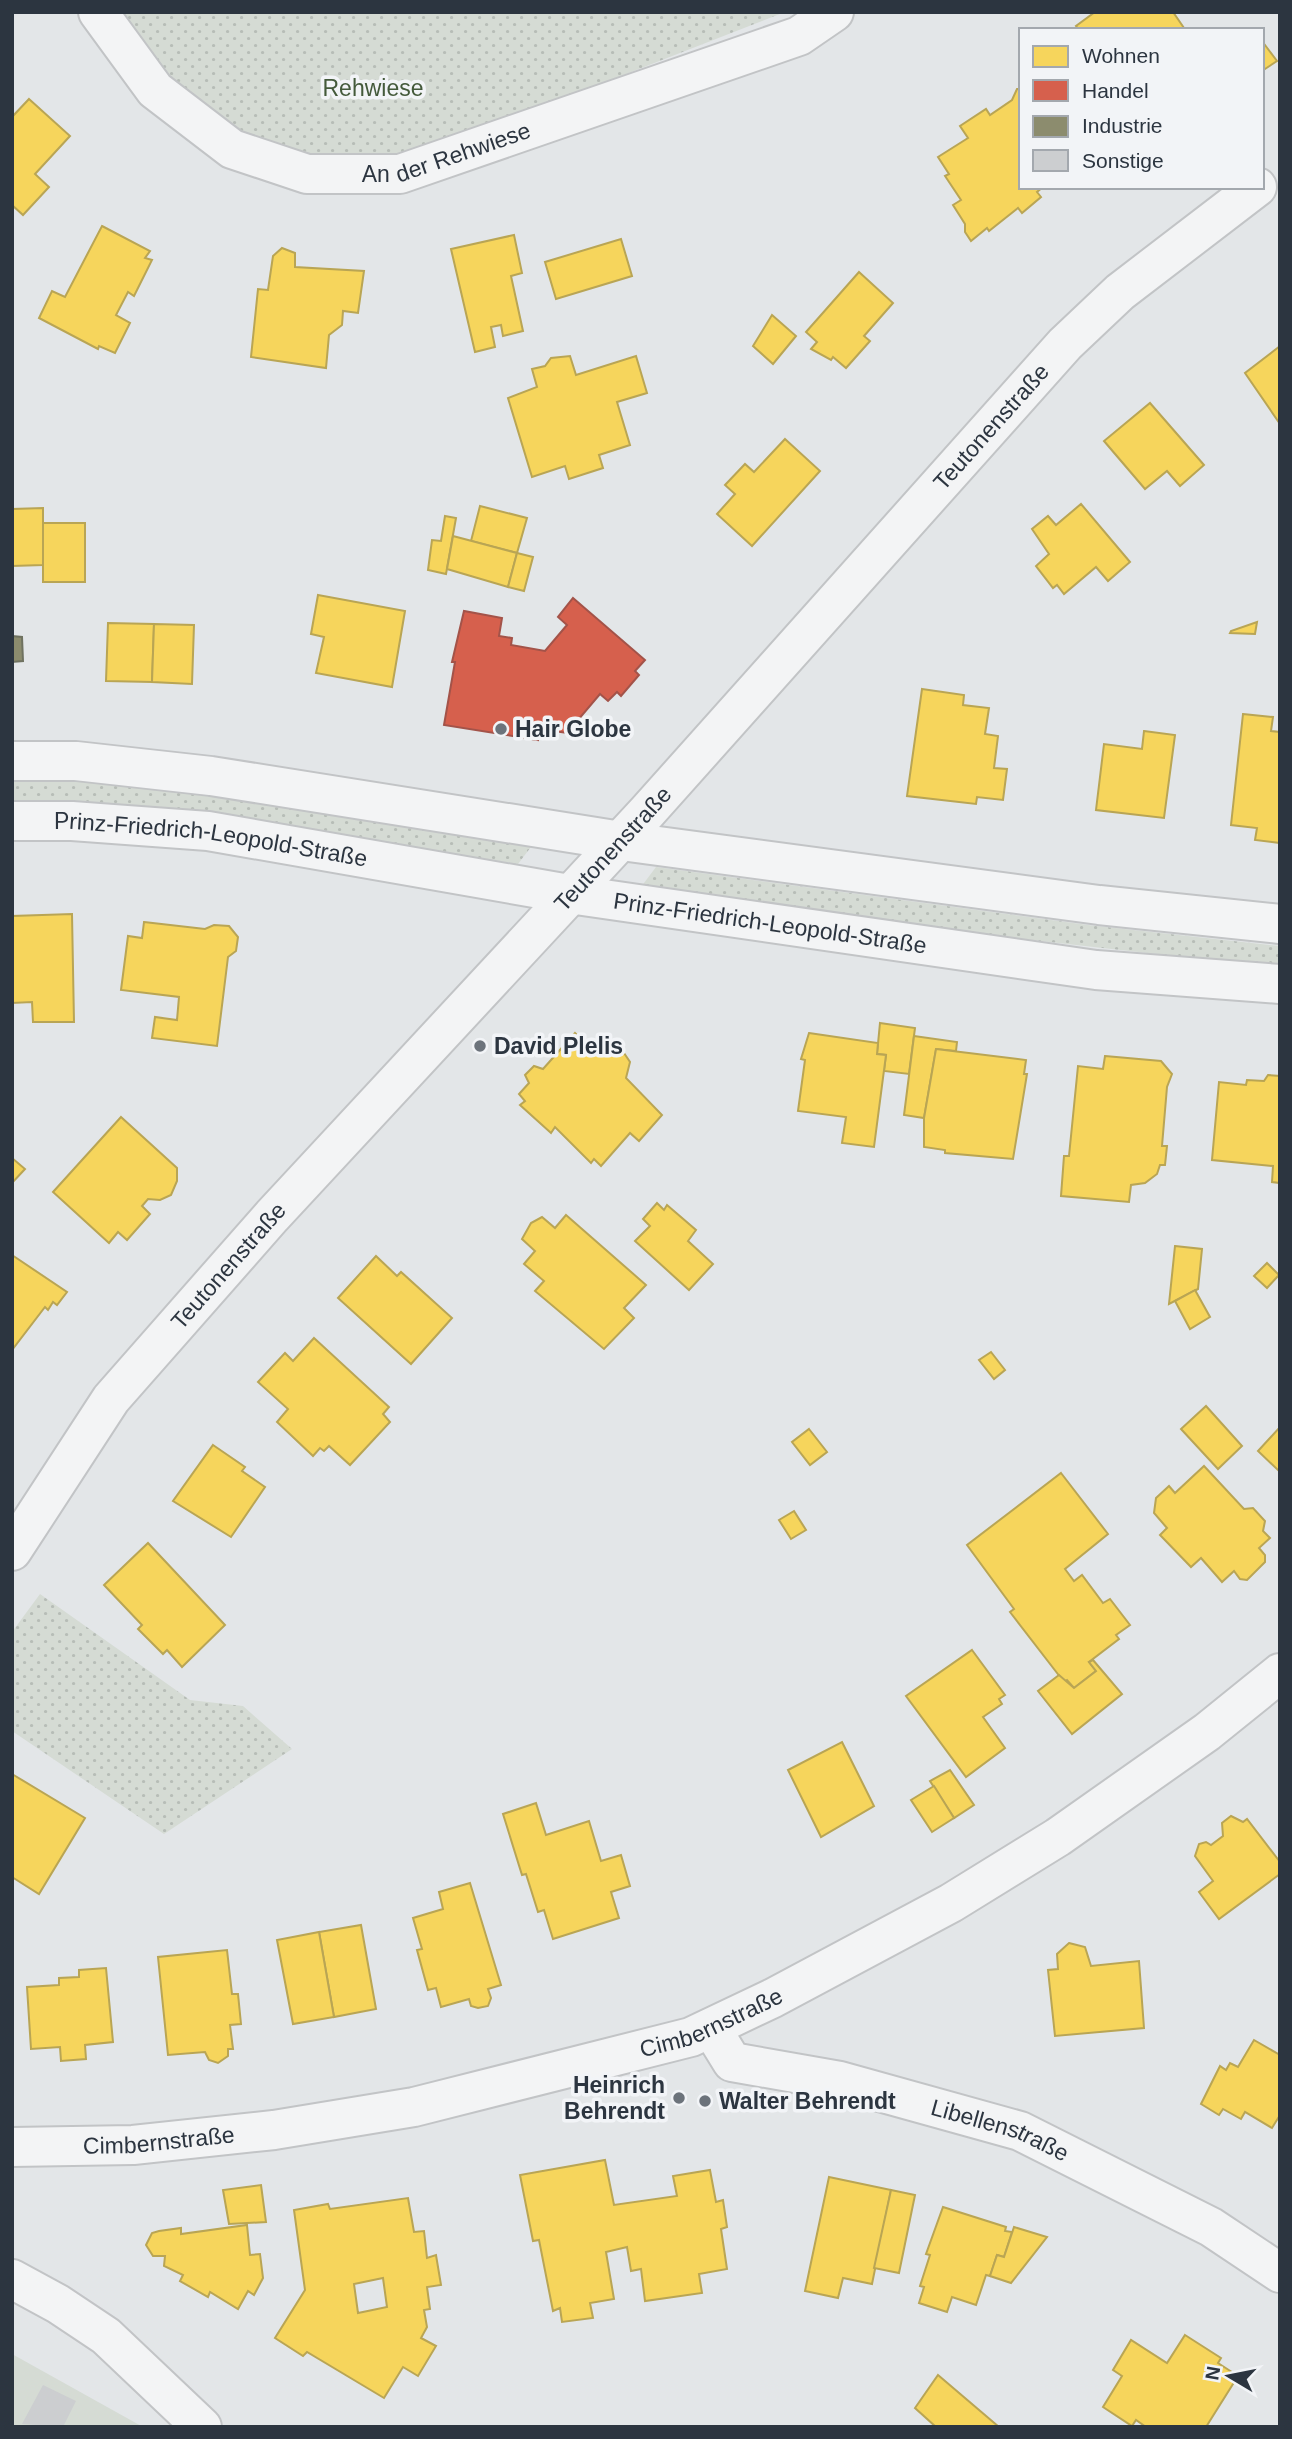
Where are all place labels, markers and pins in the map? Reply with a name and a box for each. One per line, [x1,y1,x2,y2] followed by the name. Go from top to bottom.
[515,716,631,742] place label: Hair Globe
[493,721,509,737] marker: Hair Globe
[494,1033,623,1059] place label: David Plelis
[472,1038,488,1054] marker: David Plelis
[564,2072,665,2124] place label: Heinrich Behrendt
[719,2088,896,2114] place label: Walter Behrendt
[671,2090,687,2106] marker: Heinrich Behrendt
[697,2093,713,2109] marker: Walter Behrendt

